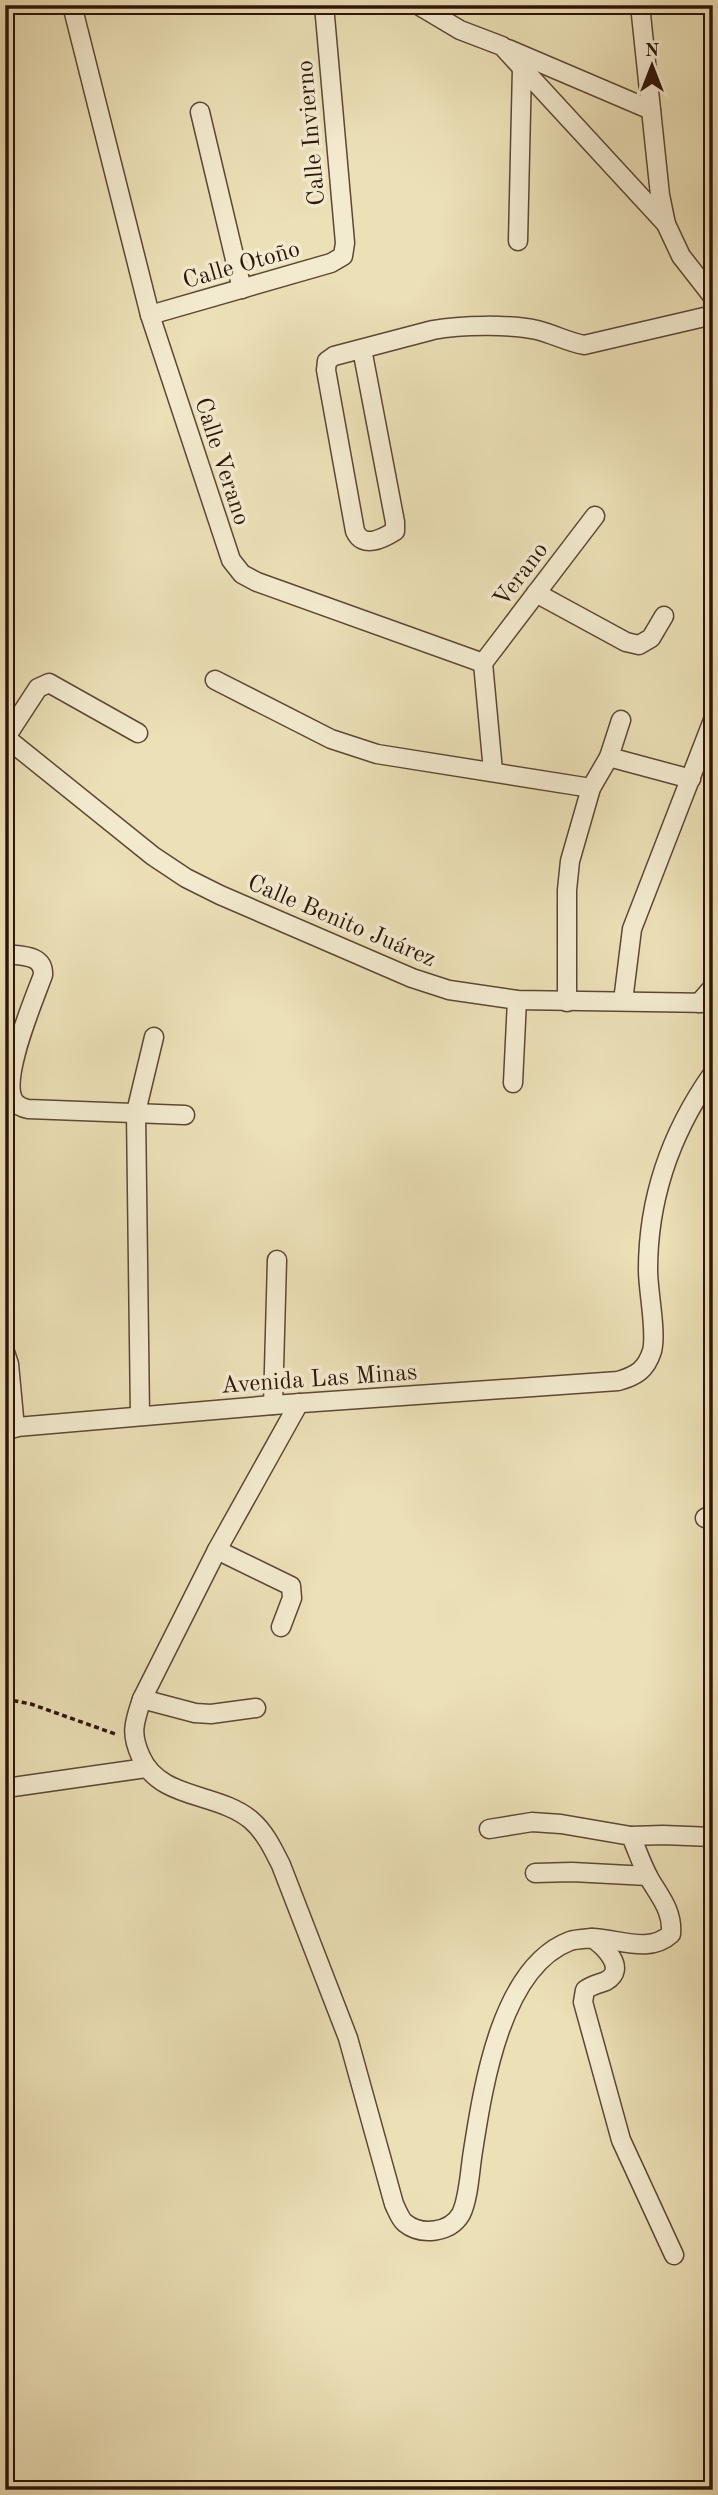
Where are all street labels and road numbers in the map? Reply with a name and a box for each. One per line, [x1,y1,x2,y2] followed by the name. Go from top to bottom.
[294,59,330,207] street label: Calle Invierno
[180,238,303,294] street label: Calle Otoño
[189,395,253,528] street label: Calle Verano
[490,539,553,612] street label: Verano
[244,871,439,972] street label: Calle Benito Juárez
[220,1361,418,1399] street label: Avenida Las Minas

